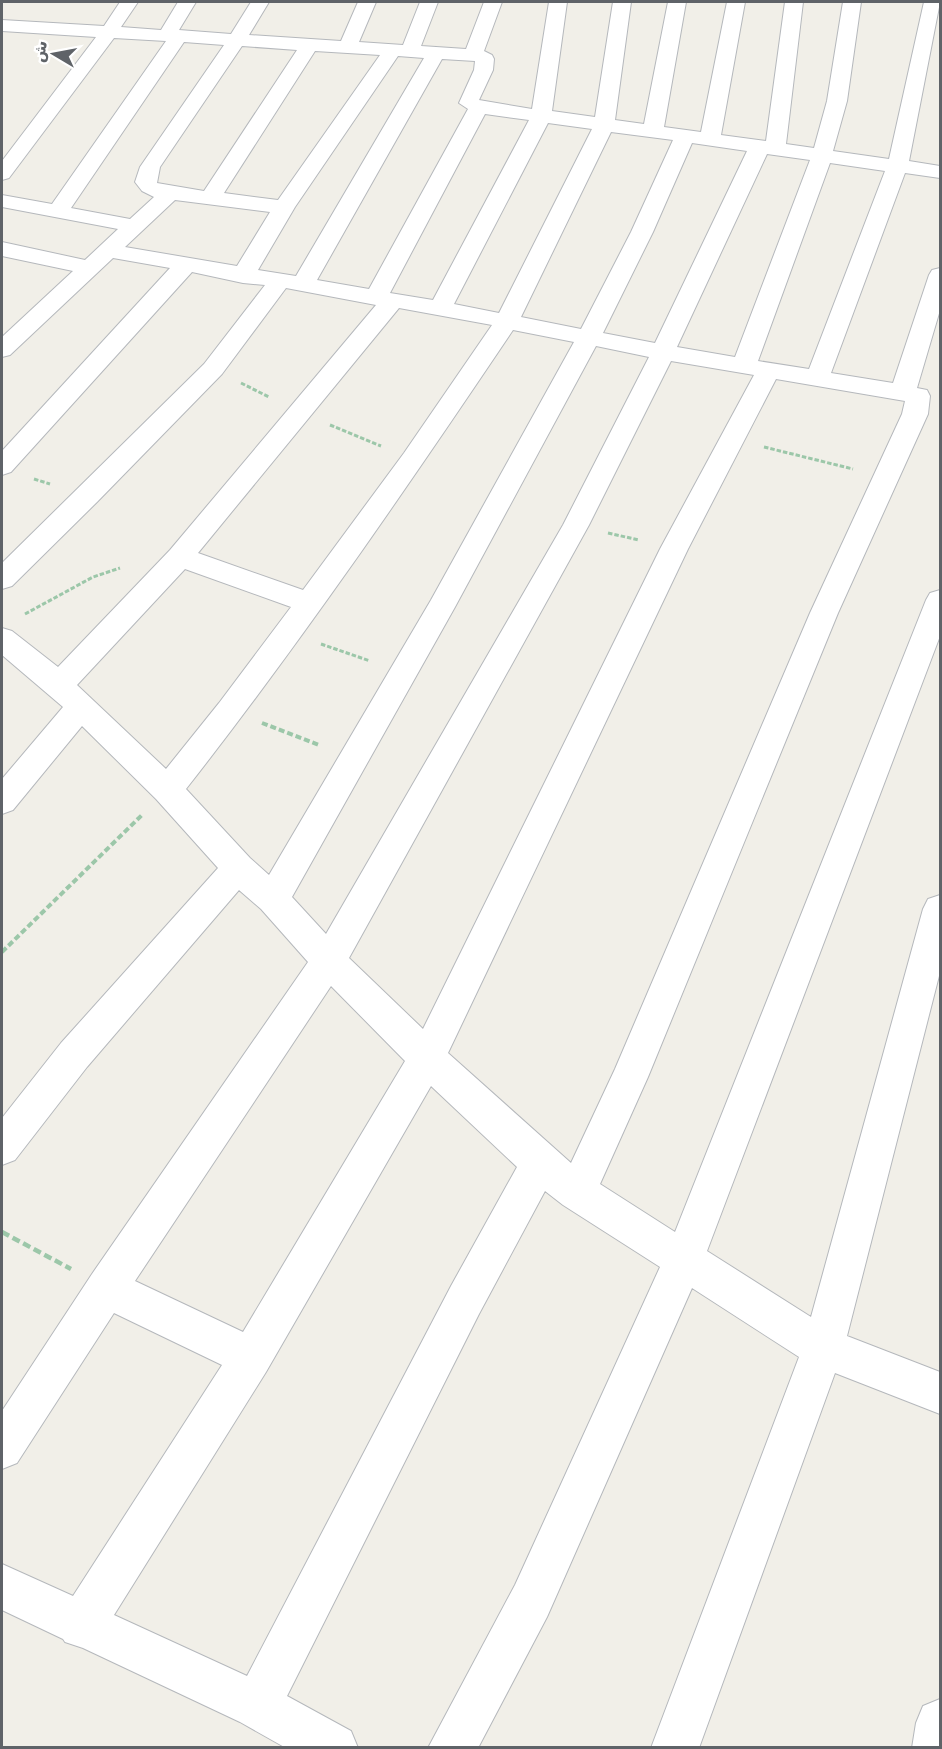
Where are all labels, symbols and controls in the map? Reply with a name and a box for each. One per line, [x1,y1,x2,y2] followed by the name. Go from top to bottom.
[24,24,84,84] north arrow
[28,39,51,64] text: ش

